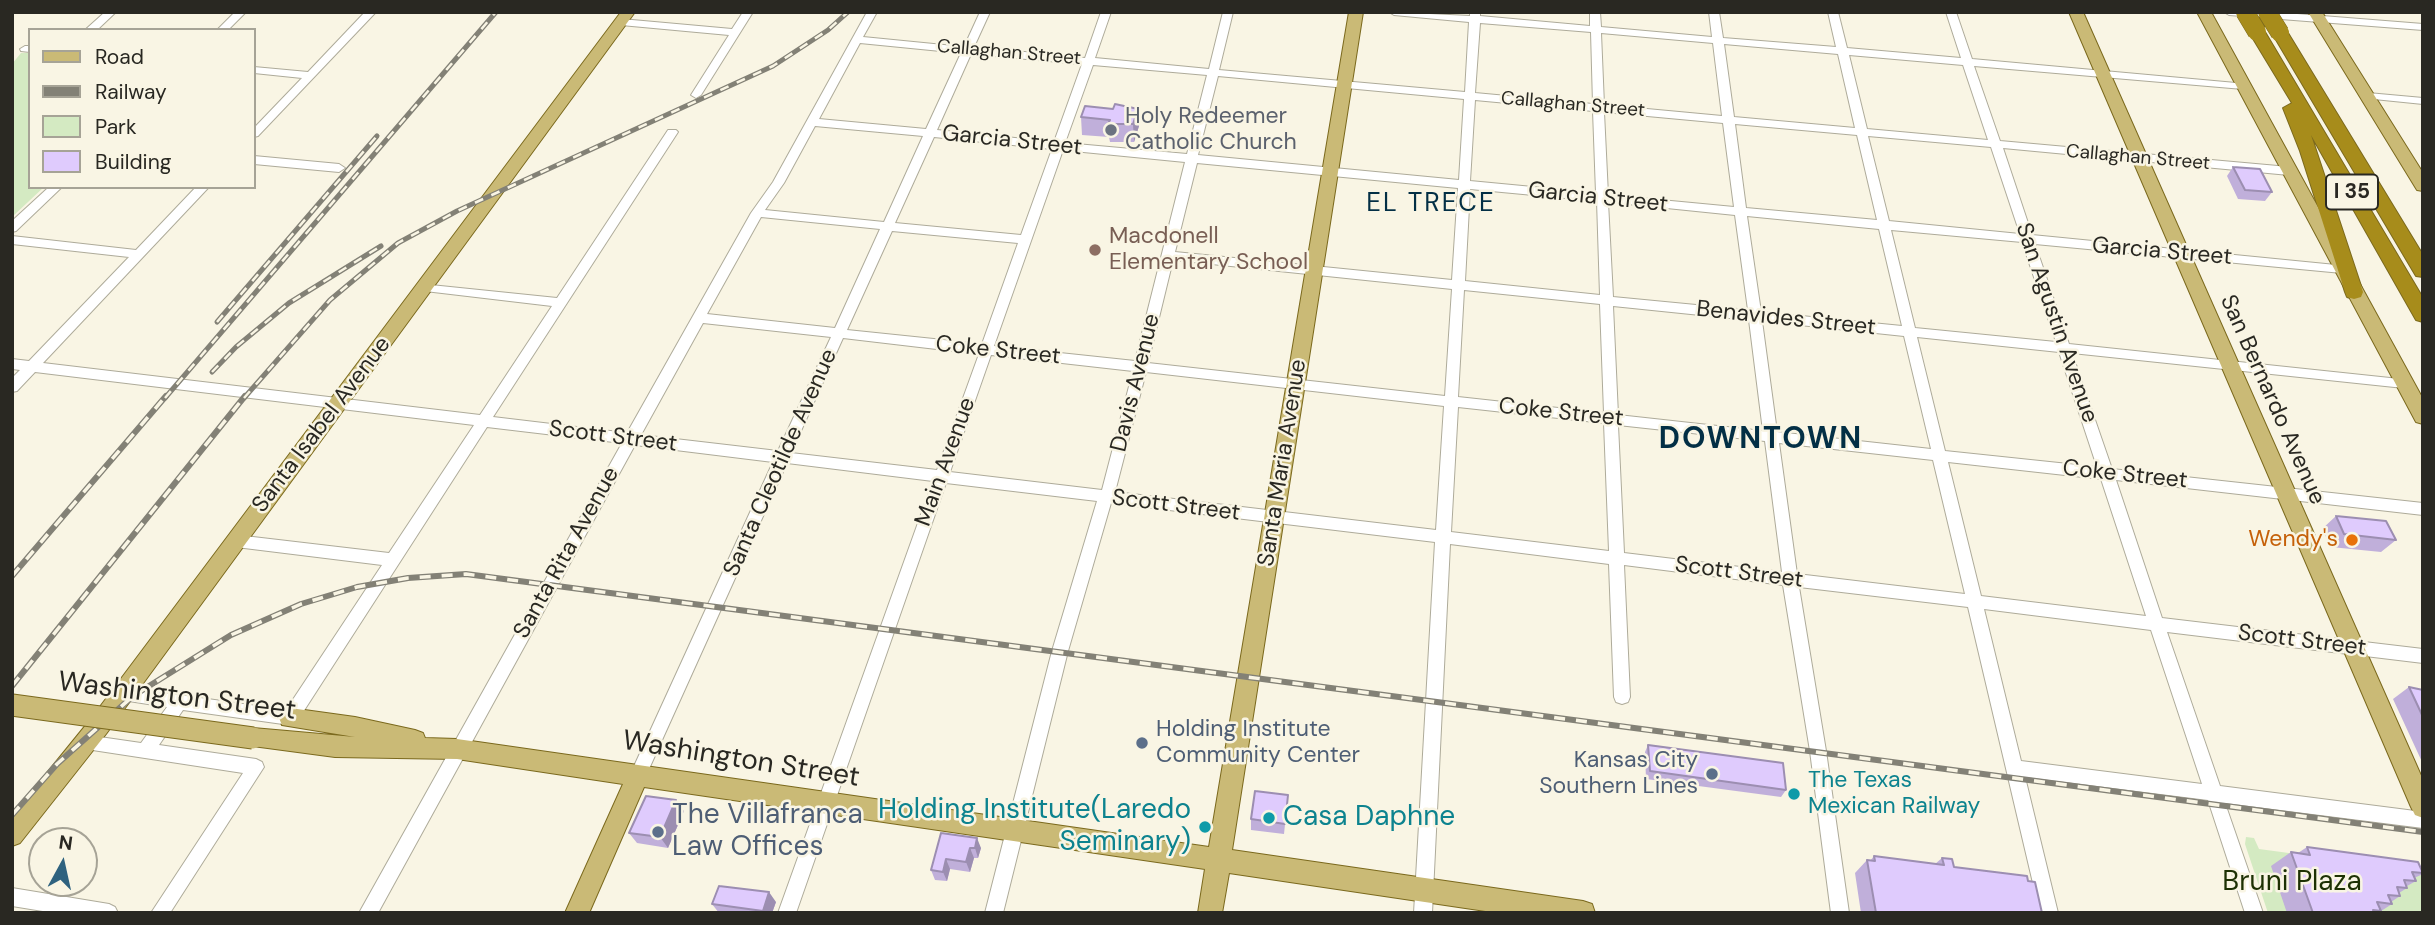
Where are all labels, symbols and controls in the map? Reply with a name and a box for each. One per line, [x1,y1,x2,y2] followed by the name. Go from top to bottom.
[28,28,256,189] legend
[936,35,1082,71] street label: Callaghan Street
[95,43,144,71] text: Road
[95,78,167,106] text: Railway
[1500,87,1646,123] street label: Callaghan Street
[1125,103,1297,157] place label: Holy Redeemer Catholic Church
[95,113,136,141] text: Park
[941,120,1083,162] street label: Garcia Street
[1103,122,1119,138] marker: Holy Redeemer Catholic Church
[2065,140,2211,176] street label: Callaghan Street
[95,148,171,176] text: Building
[2326,174,2378,210] road number: I 35
[1527,177,1669,219] street label: Garcia Street
[1367,188,1495,220] district label: EL TRECE
[2009,219,2103,427] street label: San Agustin Avenue
[1109,223,1308,277] place label: Macdonell Elementary School
[2091,232,2233,272] street label: Garcia Street
[1087,242,1103,258] marker: Macdonell Elementary School
[2213,291,2331,509] street label: San Bernardo Avenue
[1695,296,1877,342] street label: Benavides Street
[1106,311,1166,455] street label: Davis Avenue
[934,331,1062,371] street label: Coke Street
[247,332,397,518] street label: Santa Isabel Avenue
[718,345,844,581] street label: Santa Cleotilde Avenue
[1253,357,1313,569] street label: Santa Maria Avenue
[1497,393,1625,433] street label: Coke Street
[910,394,982,530] street label: Main Avenue
[547,415,679,459] street label: Scott Street
[1660,422,1862,458] district label: DOWNTOWN
[2061,455,2189,495] street label: Coke Street
[508,462,626,644] street label: Santa Rita Avenue
[1110,484,1242,528] street label: Scott Street
[2248,526,2338,554] place label: Wendy's
[2344,532,2360,548] marker: Wendy's
[1673,551,1805,595] street label: Scott Street
[2236,619,2368,663] street label: Scott Street
[56,666,298,728] street label: Washington Street
[1156,716,1360,770] place label: Holding Institute Community Center
[620,725,862,795] street label: Washington Street
[1134,735,1150,751] marker: Holding Institute Community Center
[1539,747,1698,801] place label: Kansas City Southern Lines
[1704,766,1720,782] marker: Kansas City Southern Lines
[1808,767,1980,821] place label: The Texas Mexican Railway
[1786,786,1802,802] marker: The Texas Mexican Railway
[878,794,1191,860] place label: Holding Institute(Laredo Seminary)
[672,799,863,865] place label: The Villafranca Law Offices
[1283,801,1455,835] place label: Casa Daphne
[1261,810,1277,826] marker: Casa Daphne
[1197,819,1213,835] marker: Holding Institute(Laredo Seminary)
[650,824,666,840] marker: The Villafranca Law Offices
[28,827,98,897] north arrow
[57,829,74,856] text: N
[2222,866,2362,900] park label: Bruni Plaza

